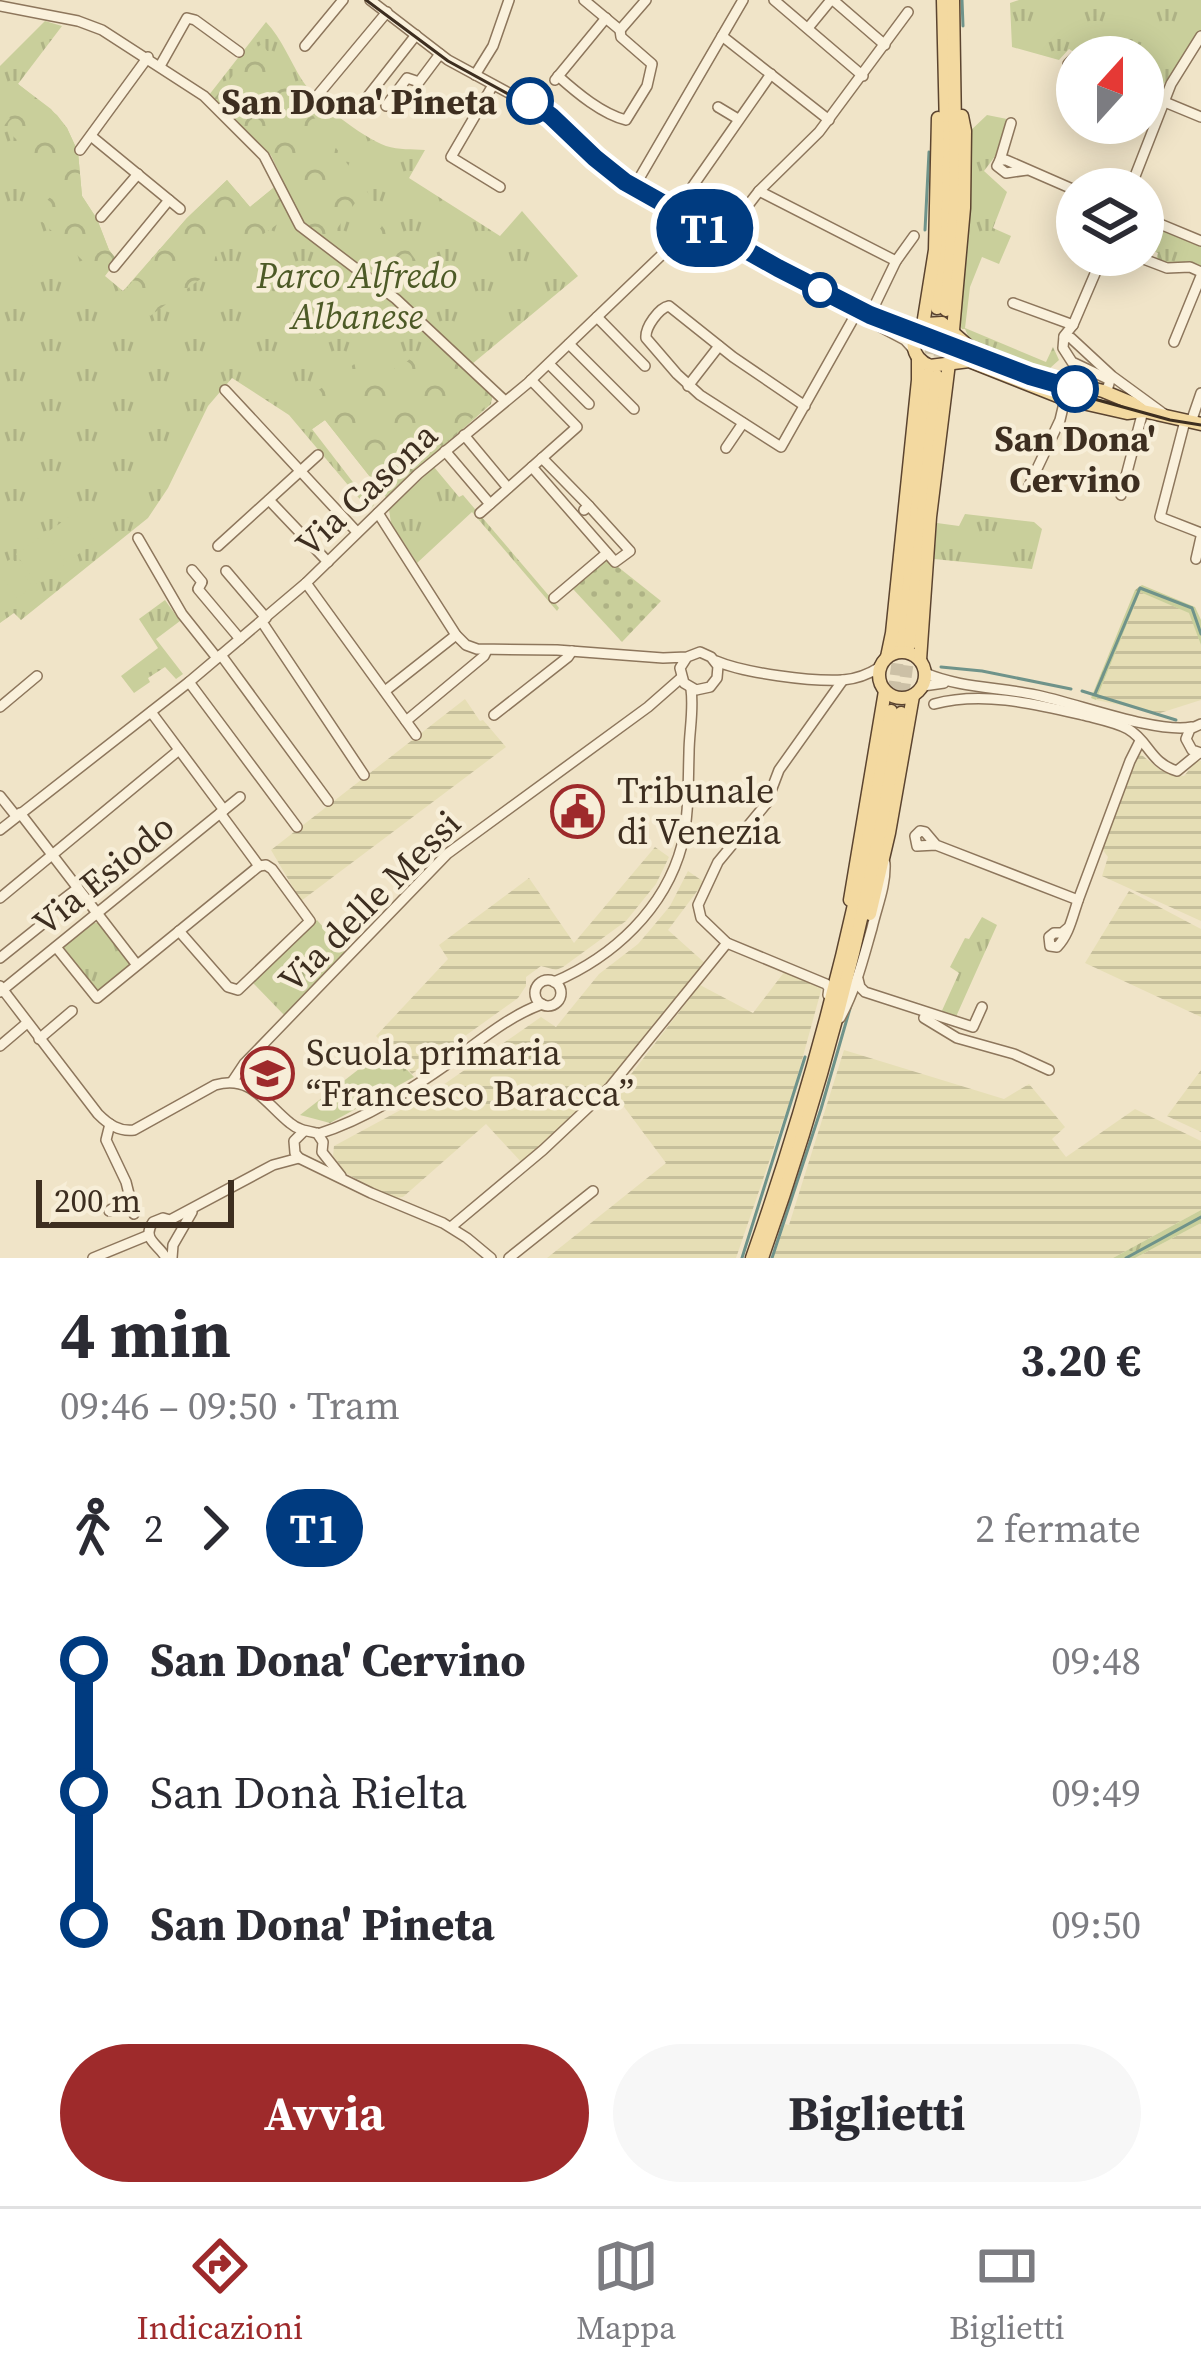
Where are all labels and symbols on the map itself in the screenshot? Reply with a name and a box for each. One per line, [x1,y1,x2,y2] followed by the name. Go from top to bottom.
[1056,36,1164,144] north arrow
[221,77,498,126] place label: San Dona' Pineta
[508,79,552,123] marker: San Dona' Pineta
[651,189,759,267] line badge: T1
[256,251,457,341] park label: Parco Alfredo Albanese
[804,274,836,306] unlabelled marker
[1053,367,1097,411] marker: San Dona' Cervino
[285,411,448,568] street label: Via Casona
[994,414,1156,504] place label: San Dona' Cervino
[617,766,782,856] place label: Tribunale di Venezia
[550,783,606,839] public building icon: Tribunale di Venezia
[267,799,471,1003] street label: Via delle Messi
[22,802,184,946] street label: Via Esiodo
[306,1028,634,1118] place label: Scuola primaria “Francesco Baracca”
[239,1045,295,1101] school or university icon: Scuola primaria “Francesco Baracca”
[36,1174,234,1227] scale bar

